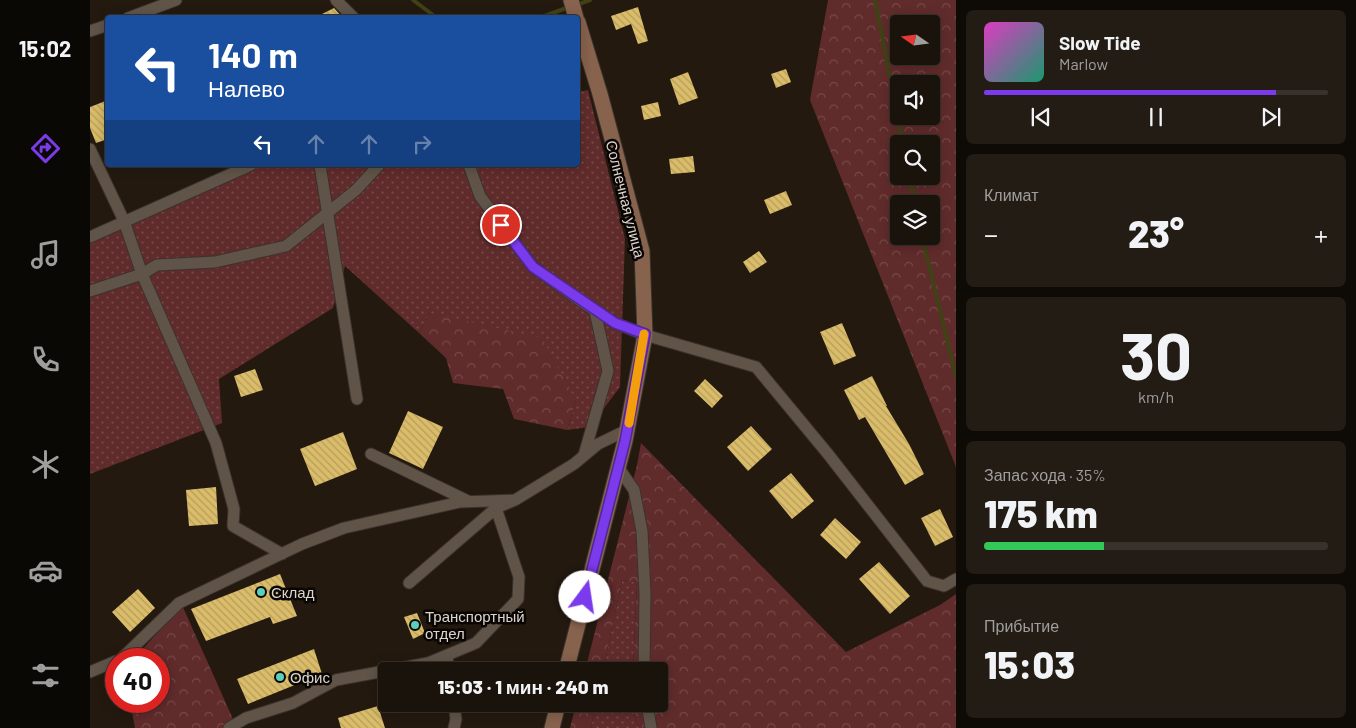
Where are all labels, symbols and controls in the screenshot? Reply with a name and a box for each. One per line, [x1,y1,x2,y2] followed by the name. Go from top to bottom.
[890,15,940,65] north arrow
[890,15,940,245] map controls
[1059,31,1141,54] text: Slow Tide
[208,33,298,75] text: 140 m
[19,35,71,61] text: 15:02
[125,35,190,100] icon: left
[1059,54,1108,73] text: Marlow
[208,75,285,101] text: Налево
[890,75,940,125] button: sound
[1027,103,1055,131] icon: previous
[1142,103,1170,131] icon: pause
[1257,103,1285,131] icon: next
[249,130,277,158] icon: left
[302,130,330,158] icon: ahead
[355,130,383,158] icon: ahead
[408,130,436,158] icon: right
[28,131,63,166] icon: directions
[890,135,940,185] button: search
[603,138,649,260] street label: Солнечная улица
[984,185,1038,204] text: Климат
[890,195,940,245] button: layers
[480,204,522,246] pin
[1128,210,1184,256] text: 23°
[487,211,515,239] icon: arrive
[984,217,998,251] text: −
[1314,217,1328,251] text: +
[28,237,63,272] icon: music
[1120,315,1192,393] text: 30
[28,342,63,377] icon: phone
[1138,387,1174,406] text: km/h
[28,447,63,482] icon: climate
[984,465,1106,484] text: Запас хода · 35%
[984,490,1098,536] text: 175 km
[28,553,63,588] icon: car
[558,570,610,622] position arrow
[271,583,315,601] place label: Склад
[255,586,267,598] marker: Склад
[425,607,525,642] place label: Транспортный отдел
[984,616,1059,635] text: Прибытие
[409,619,421,631] marker: Транспортный отдел
[984,641,1075,687] text: 15:03
[105,648,170,713] speed limit sign: 40
[28,658,63,693] icon: filters
[290,668,330,686] place label: Офис
[274,671,286,683] marker: Офис
[438,675,608,698] text: 15:03 · 1 мин · 240 m

